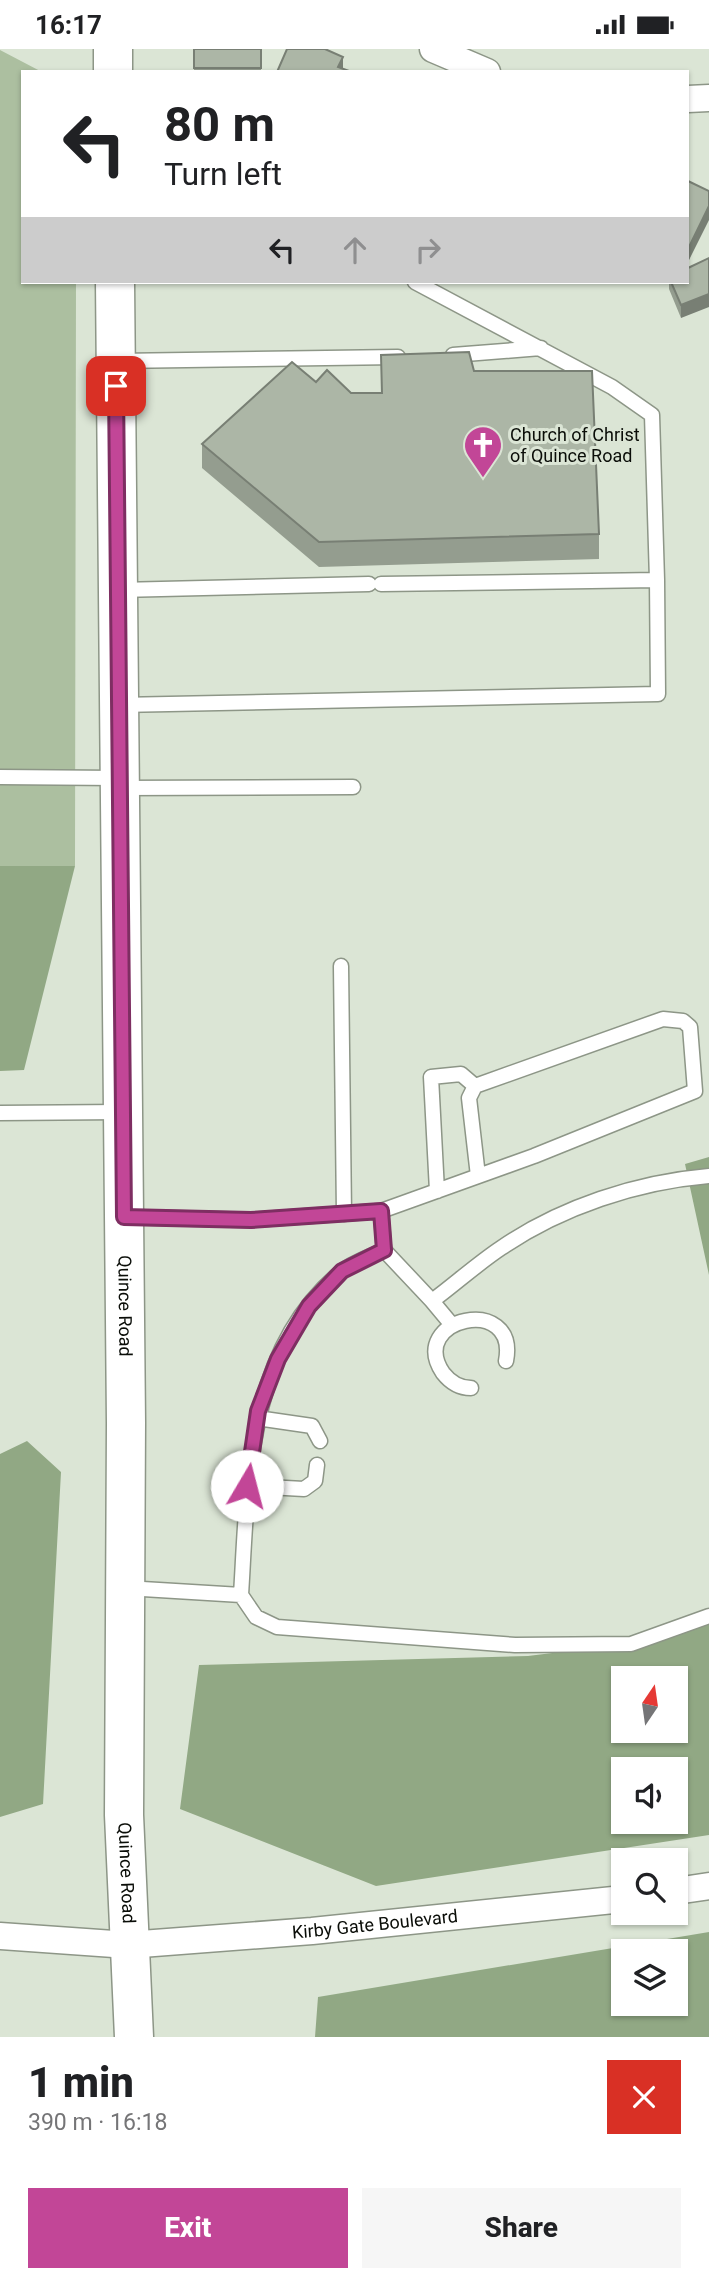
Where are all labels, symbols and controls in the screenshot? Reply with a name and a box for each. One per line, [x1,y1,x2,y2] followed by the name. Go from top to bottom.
[35,10,102,40] text: 16:17
[164,96,275,153] text: 80 m
[49,98,140,189] icon: left
[164,155,282,193] text: Turn left
[263,231,301,269] icon: left
[336,231,374,269] icon: ahead
[409,231,447,269] icon: right
[86,356,146,416] pin
[97,367,135,405] icon: arrive
[462,424,504,479] church icon: Church of Christ of Quince Road
[510,424,640,466] place label: Church of Christ of Quince Road
[114,1255,136,1357] street label: Quince Road
[210,1449,284,1523] position arrow
[611,1666,688,1743] north arrow
[611,1666,688,2016] map controls
[611,1757,688,1834] button: sound
[114,1822,140,1924] street label: Quince Road
[611,1848,688,1925] button: search
[291,1905,459,1942] street label: Kirby Gate Boulevard
[611,1939,688,2016] button: layers
[28,2058,134,2107] text: 1 min
[607,2060,681,2134] button: close
[28,2109,167,2136] text: 390 m · 16:18
[28,2188,348,2268] button: Exit
[362,2188,681,2268] button: Share

